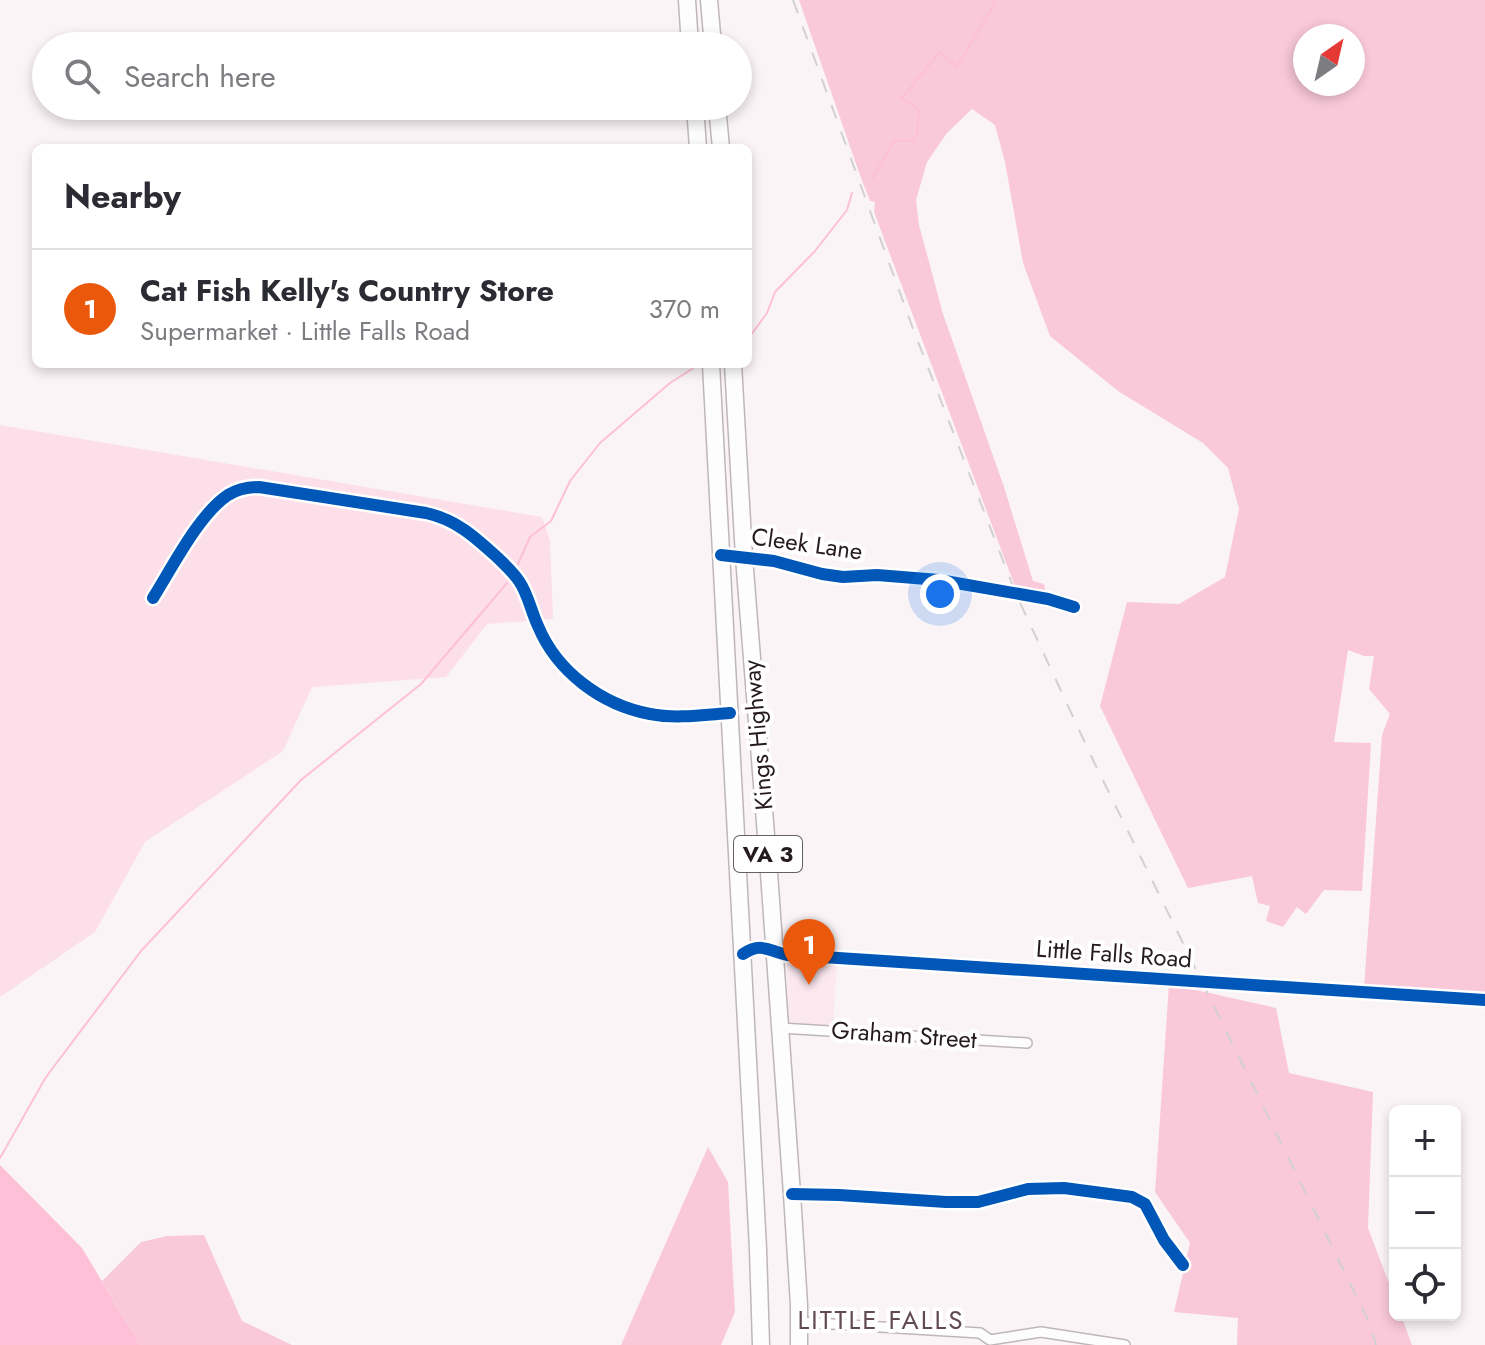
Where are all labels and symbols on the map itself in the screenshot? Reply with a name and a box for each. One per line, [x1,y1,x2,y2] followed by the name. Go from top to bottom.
[1293,24,1365,96] north arrow
[749,518,865,569] street label: Cleek Lane
[920,574,960,614] your location
[733,658,782,812] street label: Kings Highway
[734,836,802,872] road number: VA 3
[783,919,835,985] pin: 1
[1035,931,1193,976] street label: Little Falls Road
[830,1012,978,1057] street label: Graham Street
[798,1301,964,1339] district label: LITTLE FALLS

